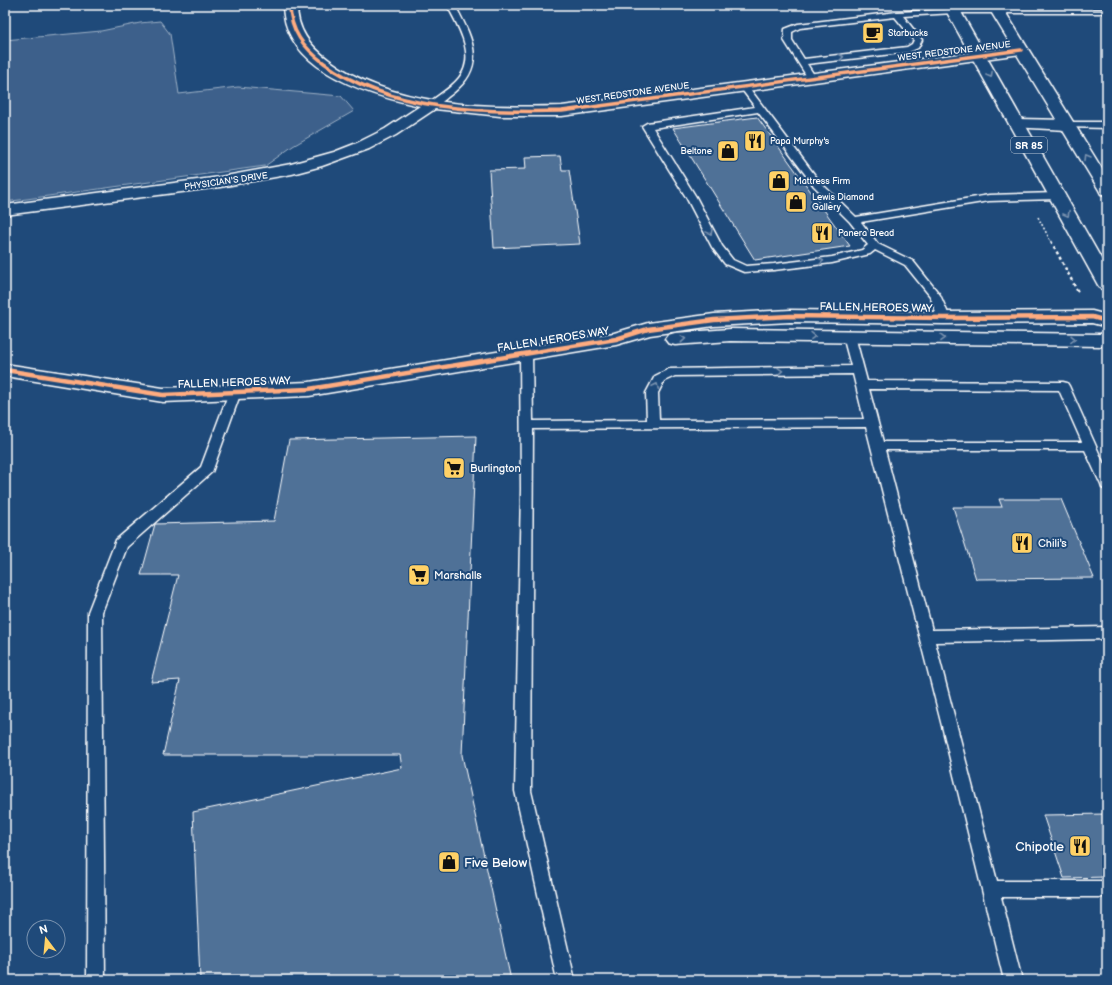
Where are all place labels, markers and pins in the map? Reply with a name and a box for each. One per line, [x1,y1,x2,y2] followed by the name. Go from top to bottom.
[860,20,886,46] cafe icon: Starbucks
[888,28,928,39] place label: Starbucks
[742,128,768,154] restaurant icon: Papa Murphy's
[770,136,830,147] place label: Papa Murphy's
[715,138,741,164] shop icon: Beltone
[680,146,713,157] place label: Beltone
[766,168,792,194] shop icon: Mattress Firm
[794,176,850,187] place label: Mattress Firm
[783,189,809,215] shop icon: Lewis Diamond Gallery
[812,192,874,213] place label: Lewis Diamond Gallery
[809,220,835,246] restaurant icon: Panera Bread
[838,228,894,239] place label: Panera Bread
[441,455,467,481] supermarket icon: Burlington
[470,462,521,475] place label: Burlington
[1009,530,1035,556] restaurant icon: Chili's
[1038,537,1067,550] place label: Chili's
[406,562,432,588] supermarket icon: Marshalls
[434,569,482,582] place label: Marshalls
[1067,833,1093,859] restaurant icon: Chipotle
[1015,839,1064,855] place label: Chipotle
[436,849,462,875] shop icon: Five Below
[464,855,527,871] place label: Five Below

